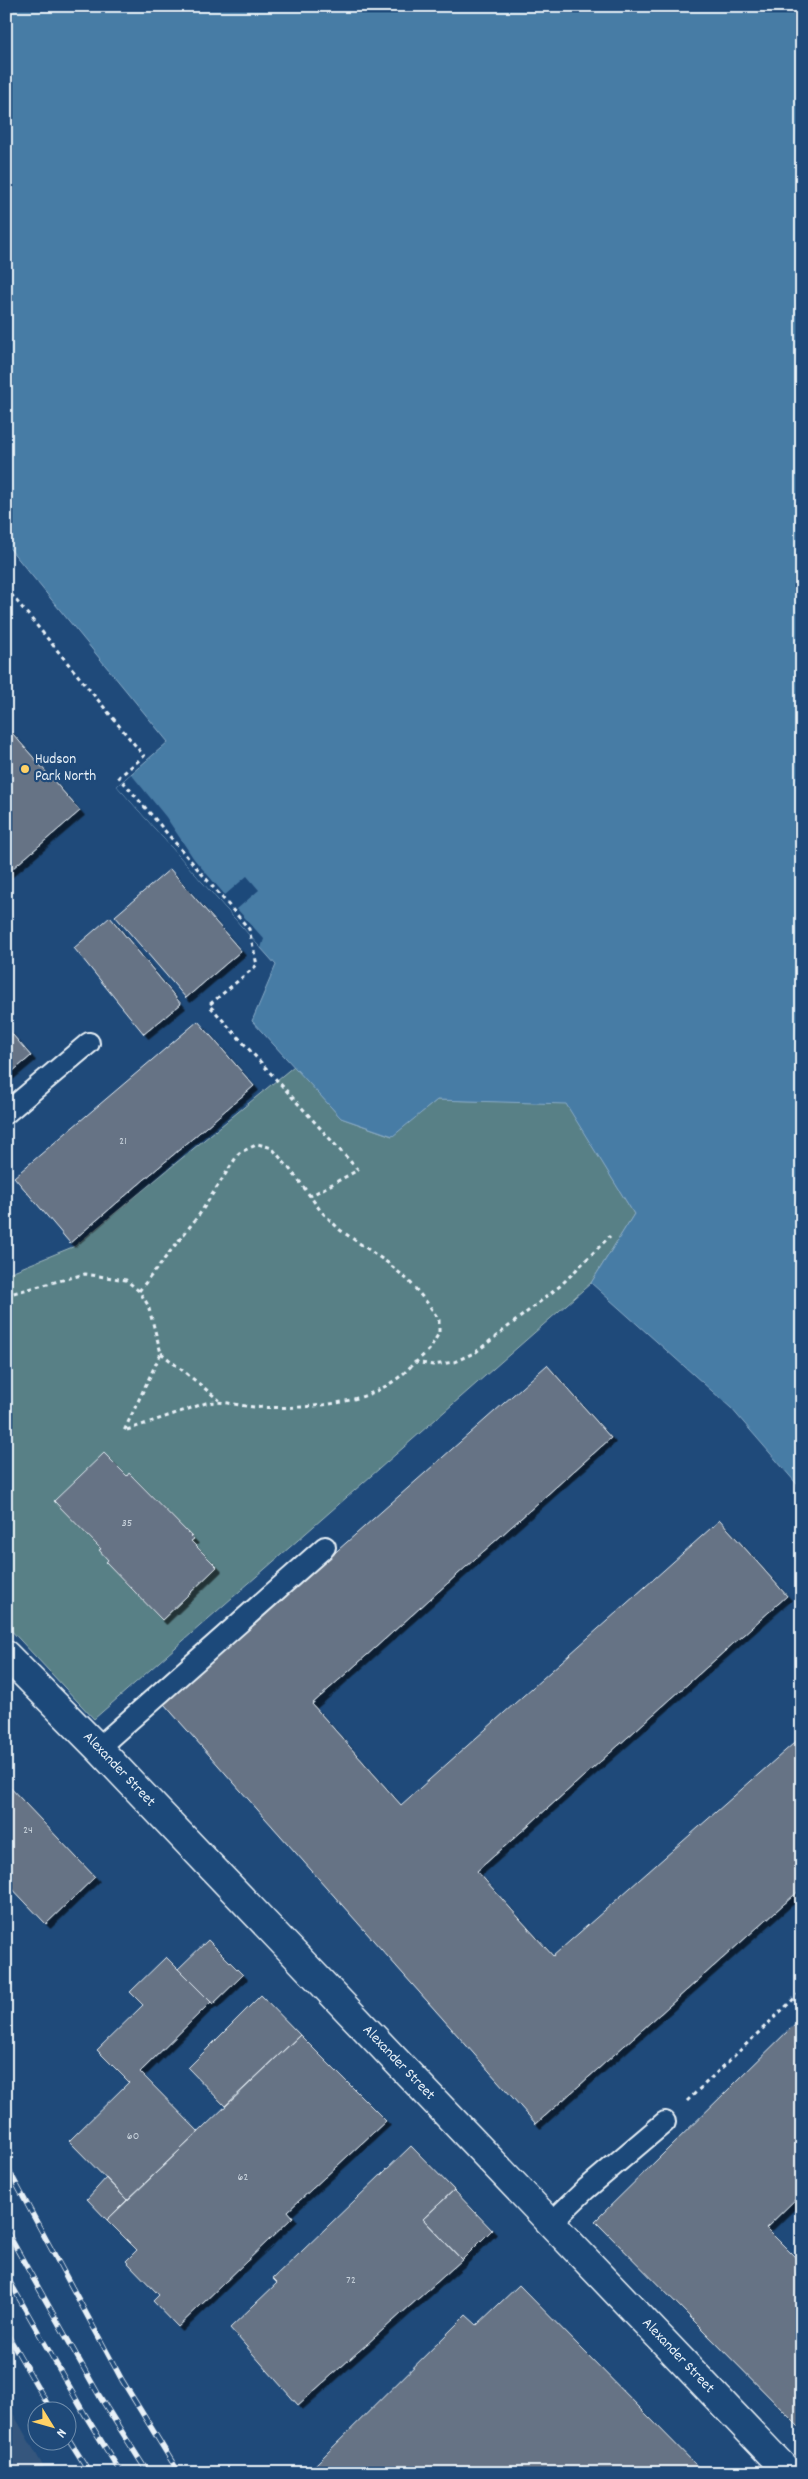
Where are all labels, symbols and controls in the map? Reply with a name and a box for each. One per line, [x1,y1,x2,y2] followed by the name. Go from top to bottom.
[35,749,96,788] place label: Hudson Park North
[19,763,31,775] marker: Hudson Park North
[119,1133,127,1150] house number: 21
[122,1515,132,1532] house number: 35
[77,1727,161,1813] street label: Alexander Street
[23,1822,33,1839] house number: 24
[357,2020,440,2106] street label: Alexander Street
[127,2128,139,2145] house number: 60
[237,2169,249,2186] house number: 62
[346,2272,356,2289] house number: 72
[636,2313,719,2399] street label: Alexander Street
[28,2402,78,2452] north arrow
[51,2424,71,2441] text: N

